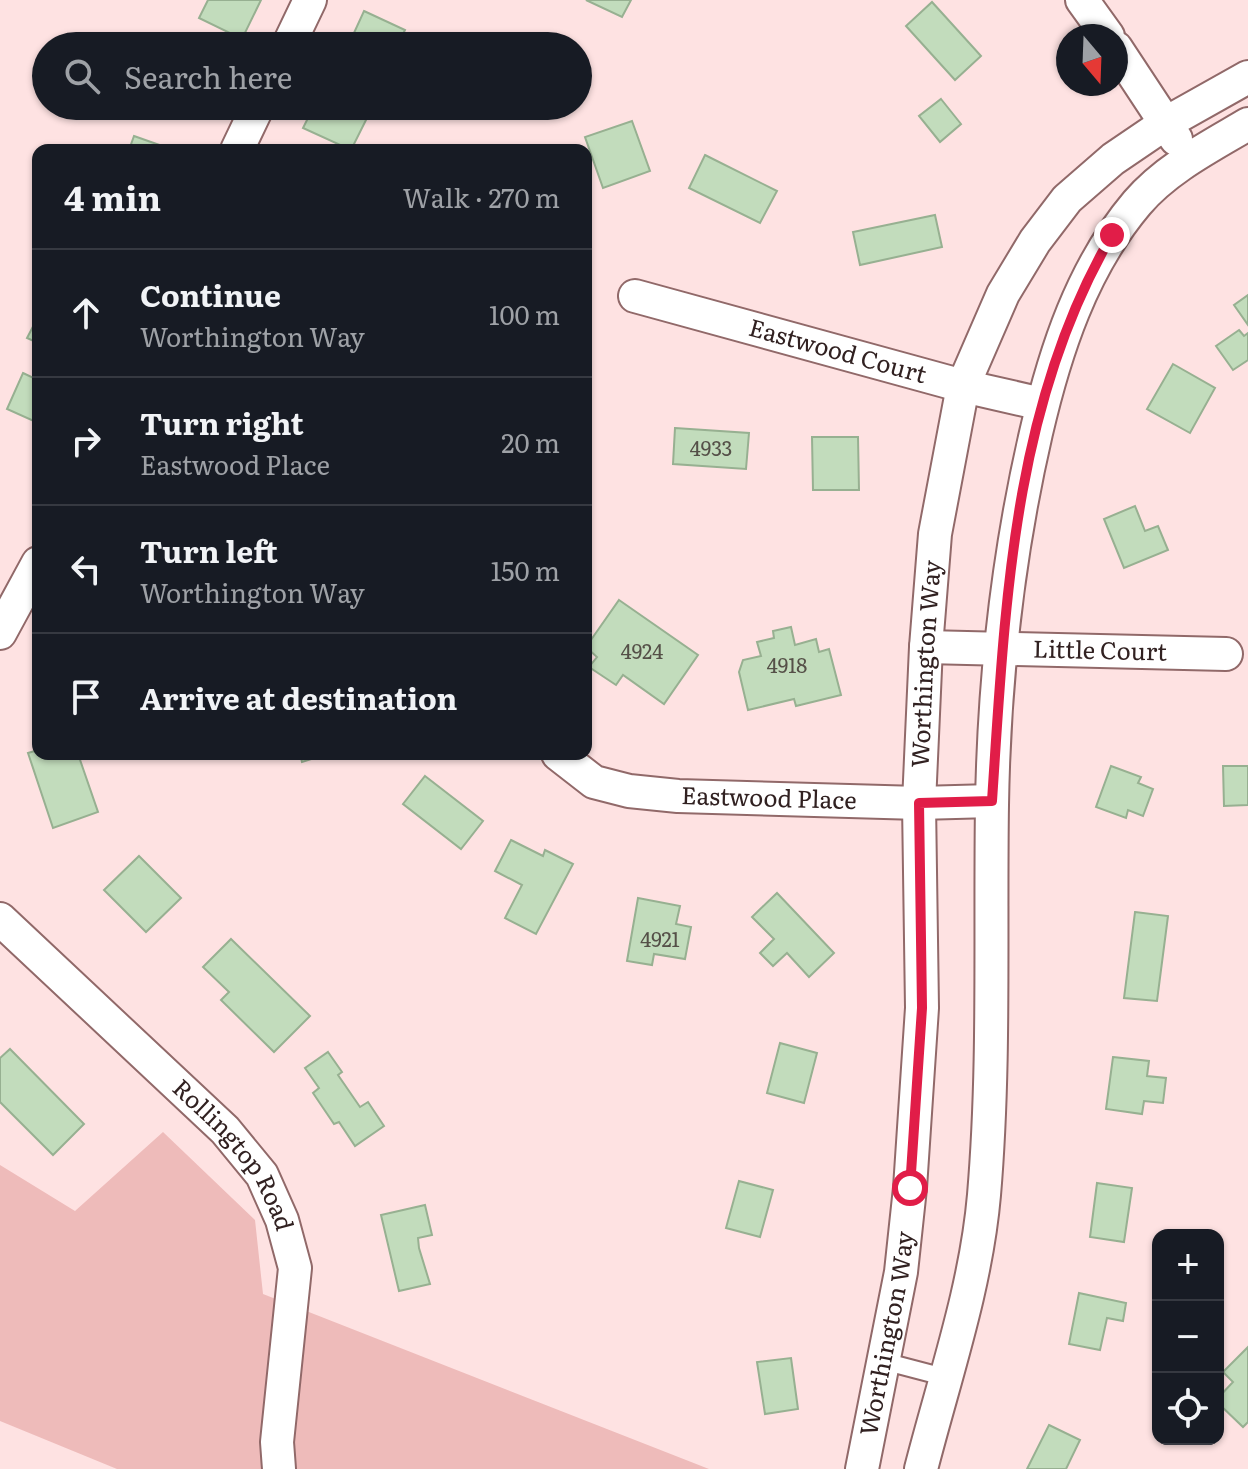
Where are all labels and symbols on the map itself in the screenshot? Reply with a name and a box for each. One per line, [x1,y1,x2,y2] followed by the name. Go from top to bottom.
[1056,24,1128,96] north arrow
[1094,217,1130,253] route end
[745,308,931,390] street label: Eastwood Court
[690,432,732,462] house number: 4933
[901,559,948,768] street label: Worthington Way
[1033,630,1168,668] street label: Little Court
[621,635,663,665] house number: 4924
[767,649,807,679] house number: 4918
[681,776,857,816] street label: Eastwood Place
[640,923,680,953] house number: 4921
[166,1070,304,1234] street label: Rollingtop Road
[892,1170,928,1206] route start
[849,1229,920,1438] street label: Worthington Way

